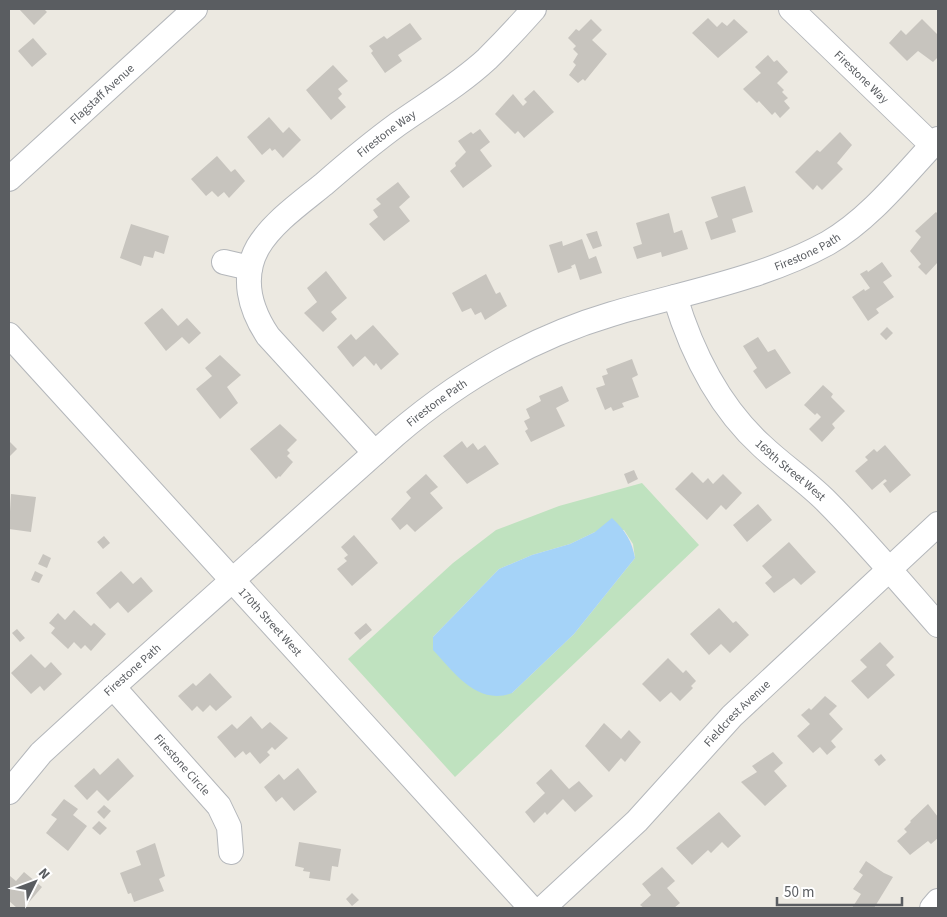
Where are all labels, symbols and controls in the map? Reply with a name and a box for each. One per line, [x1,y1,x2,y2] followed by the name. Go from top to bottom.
[830,47,893,108] street label: Firestone Way
[66,60,138,128] street label: Flagstaff Avenue
[353,106,420,162] street label: Firestone Way
[772,229,844,276] street label: Firestone Path
[403,375,471,431] street label: Firestone Path
[751,436,829,505] street label: 169th Street West
[234,584,306,660] street label: 170th Street West
[100,640,165,700] street label: Firestone Path
[700,676,774,751] street label: Fieldcrest Avenue
[150,730,214,800] street label: Firestone Circle
[10,857,60,907] north arrow
[33,864,54,884] text: N
[777,874,902,906] scale bar
[784,882,814,903] text: 50 m

